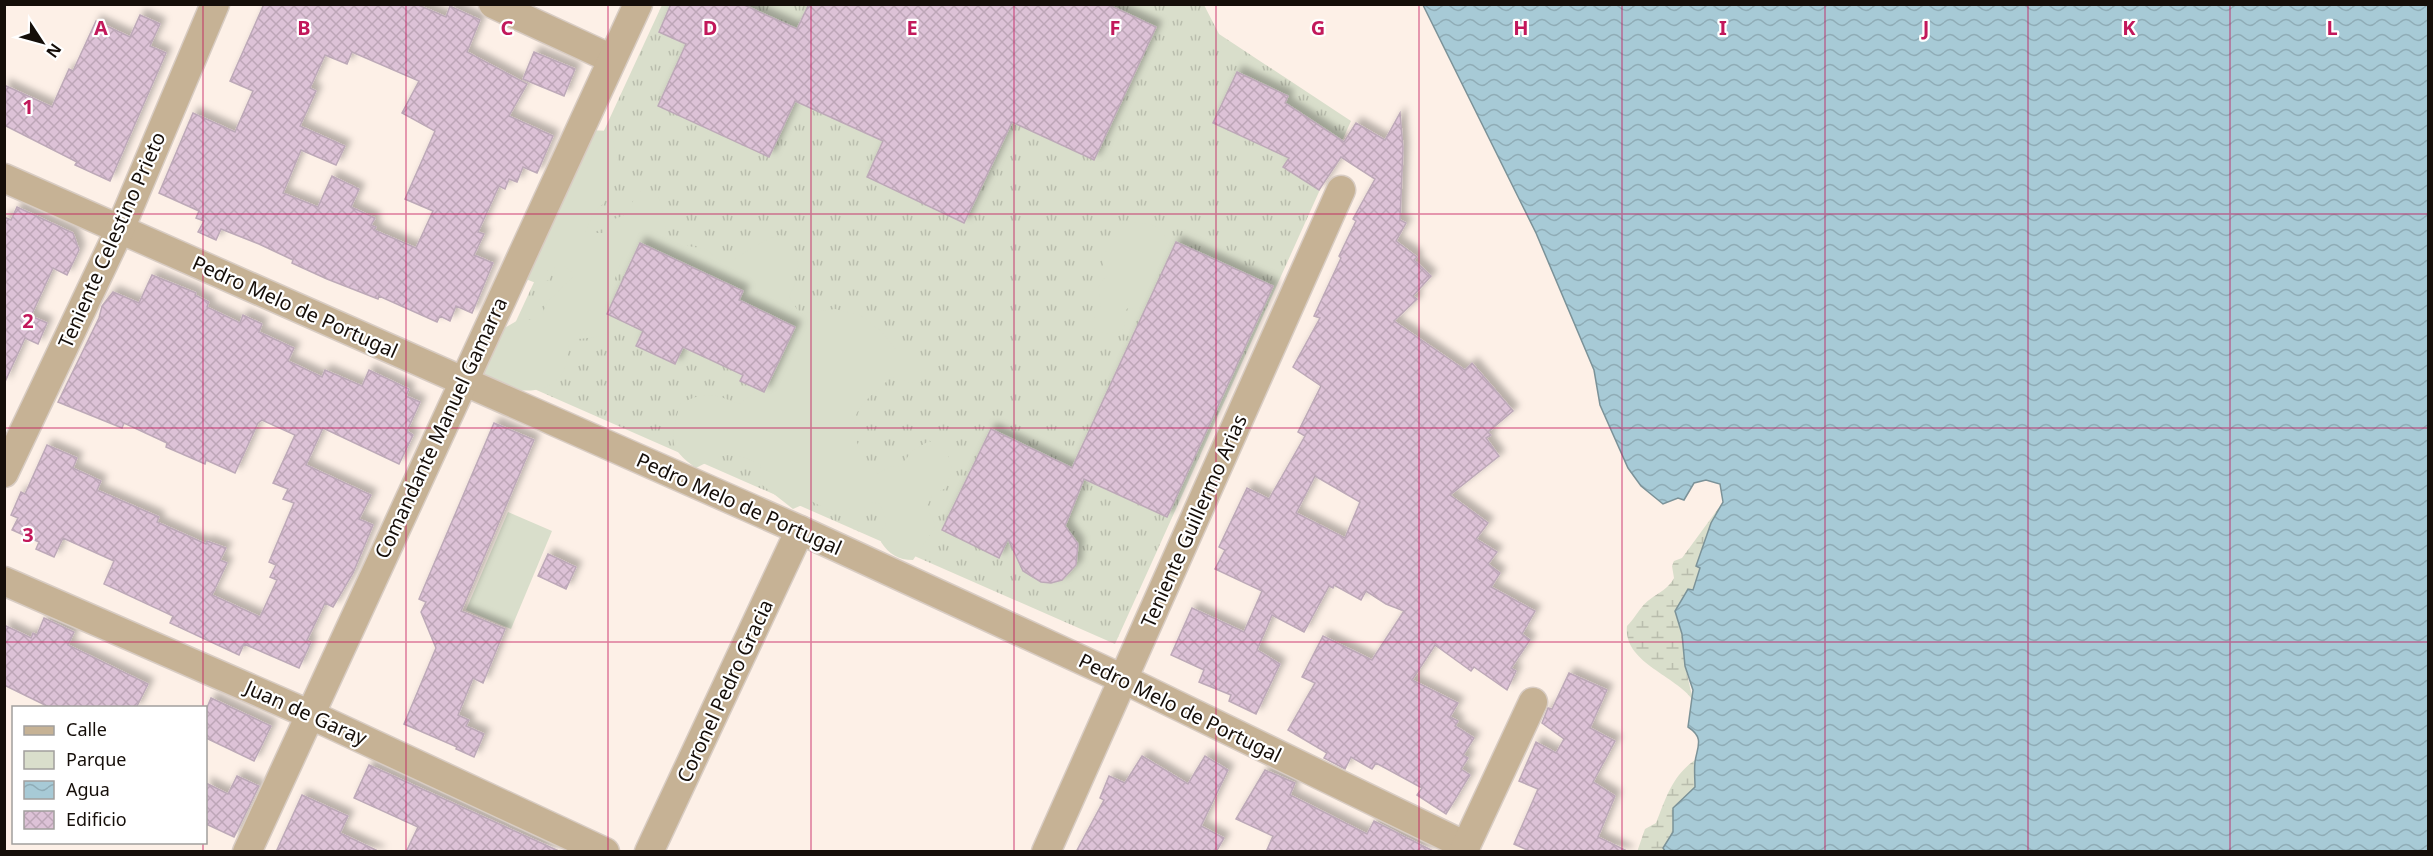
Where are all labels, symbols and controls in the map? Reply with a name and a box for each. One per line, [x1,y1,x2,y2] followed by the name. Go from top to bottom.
[12,12,72,72] north arrow
[94,14,108,41] text: A
[297,14,311,41] text: B
[501,14,514,41] text: C
[703,14,717,41] text: D
[906,14,918,41] text: E
[1110,14,1120,41] text: F
[1311,14,1325,41] text: G
[1513,14,1529,41] text: H
[1719,14,1727,41] text: I
[1921,14,1929,41] text: J
[2122,14,2136,41] text: K
[2326,14,2338,41] text: L
[41,39,67,63] text: N
[22,93,34,120] text: 1
[52,127,171,352] street label: Teniente Celestino Prieto
[188,249,402,364] street label: Pedro Melo de Portugal
[368,293,513,563] street label: Comandante Manuel Gamarra
[22,307,34,334] text: 2
[1134,410,1253,632] street label: Teniente Guillermo Arias
[632,446,846,561] street label: Pedro Melo de Portugal
[22,521,34,548] text: 3
[670,595,779,787] street label: Coronel Pedro Gracia
[1074,647,1286,768] street label: Pedro Melo de Portugal
[239,673,372,752] street label: Juan de Garay
[12,706,207,844] legend
[66,717,107,741] text: Calle
[66,747,126,771] text: Parque
[66,777,110,801] text: Agua
[66,807,127,831] text: Edificio

